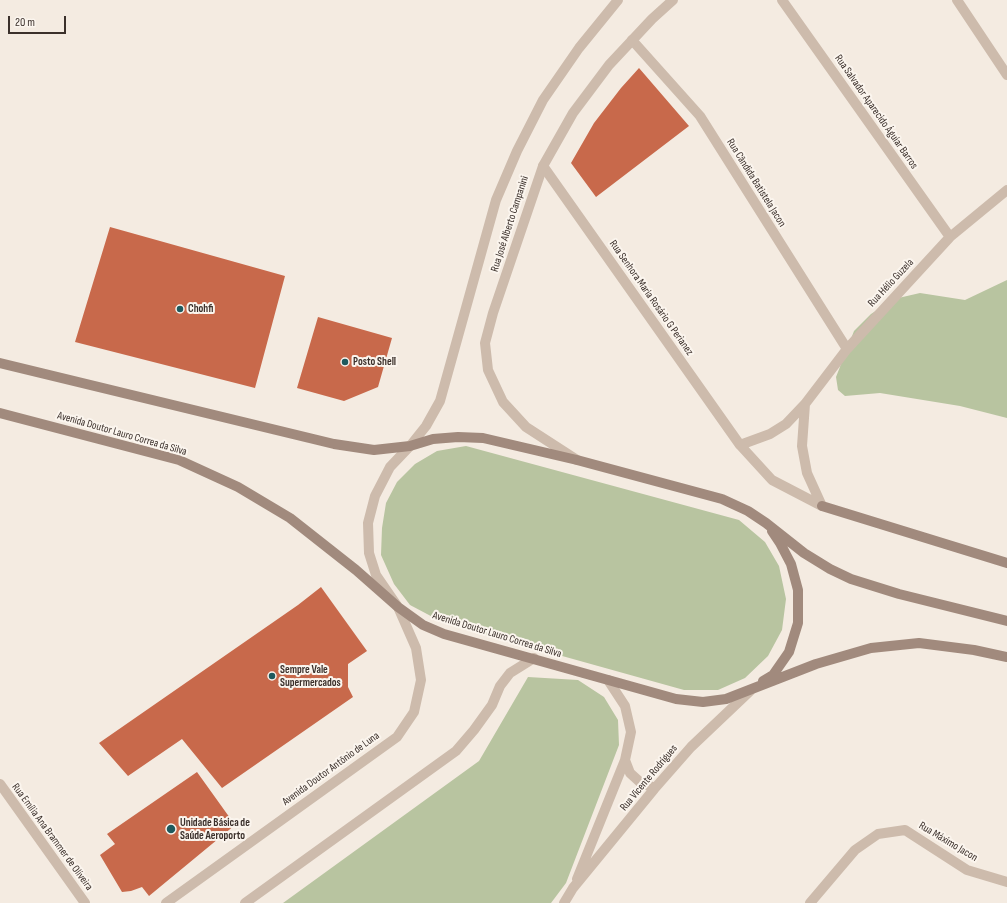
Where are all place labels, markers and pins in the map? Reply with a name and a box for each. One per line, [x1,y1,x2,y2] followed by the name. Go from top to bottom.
[188,302,213,316] place label: Chohfi
[175,304,185,314] marker: Chohfi
[353,355,396,369] place label: Posto Shell
[340,357,350,367] marker: Posto Shell
[280,663,341,689] place label: Sempre Vale Supermercados
[267,671,277,681] marker: Sempre Vale Supermercados
[180,816,250,842] place label: Unidade Básica de Saúde Aeroporto
[165,823,177,835] marker: Unidade Básica de Saúde Aeroporto

